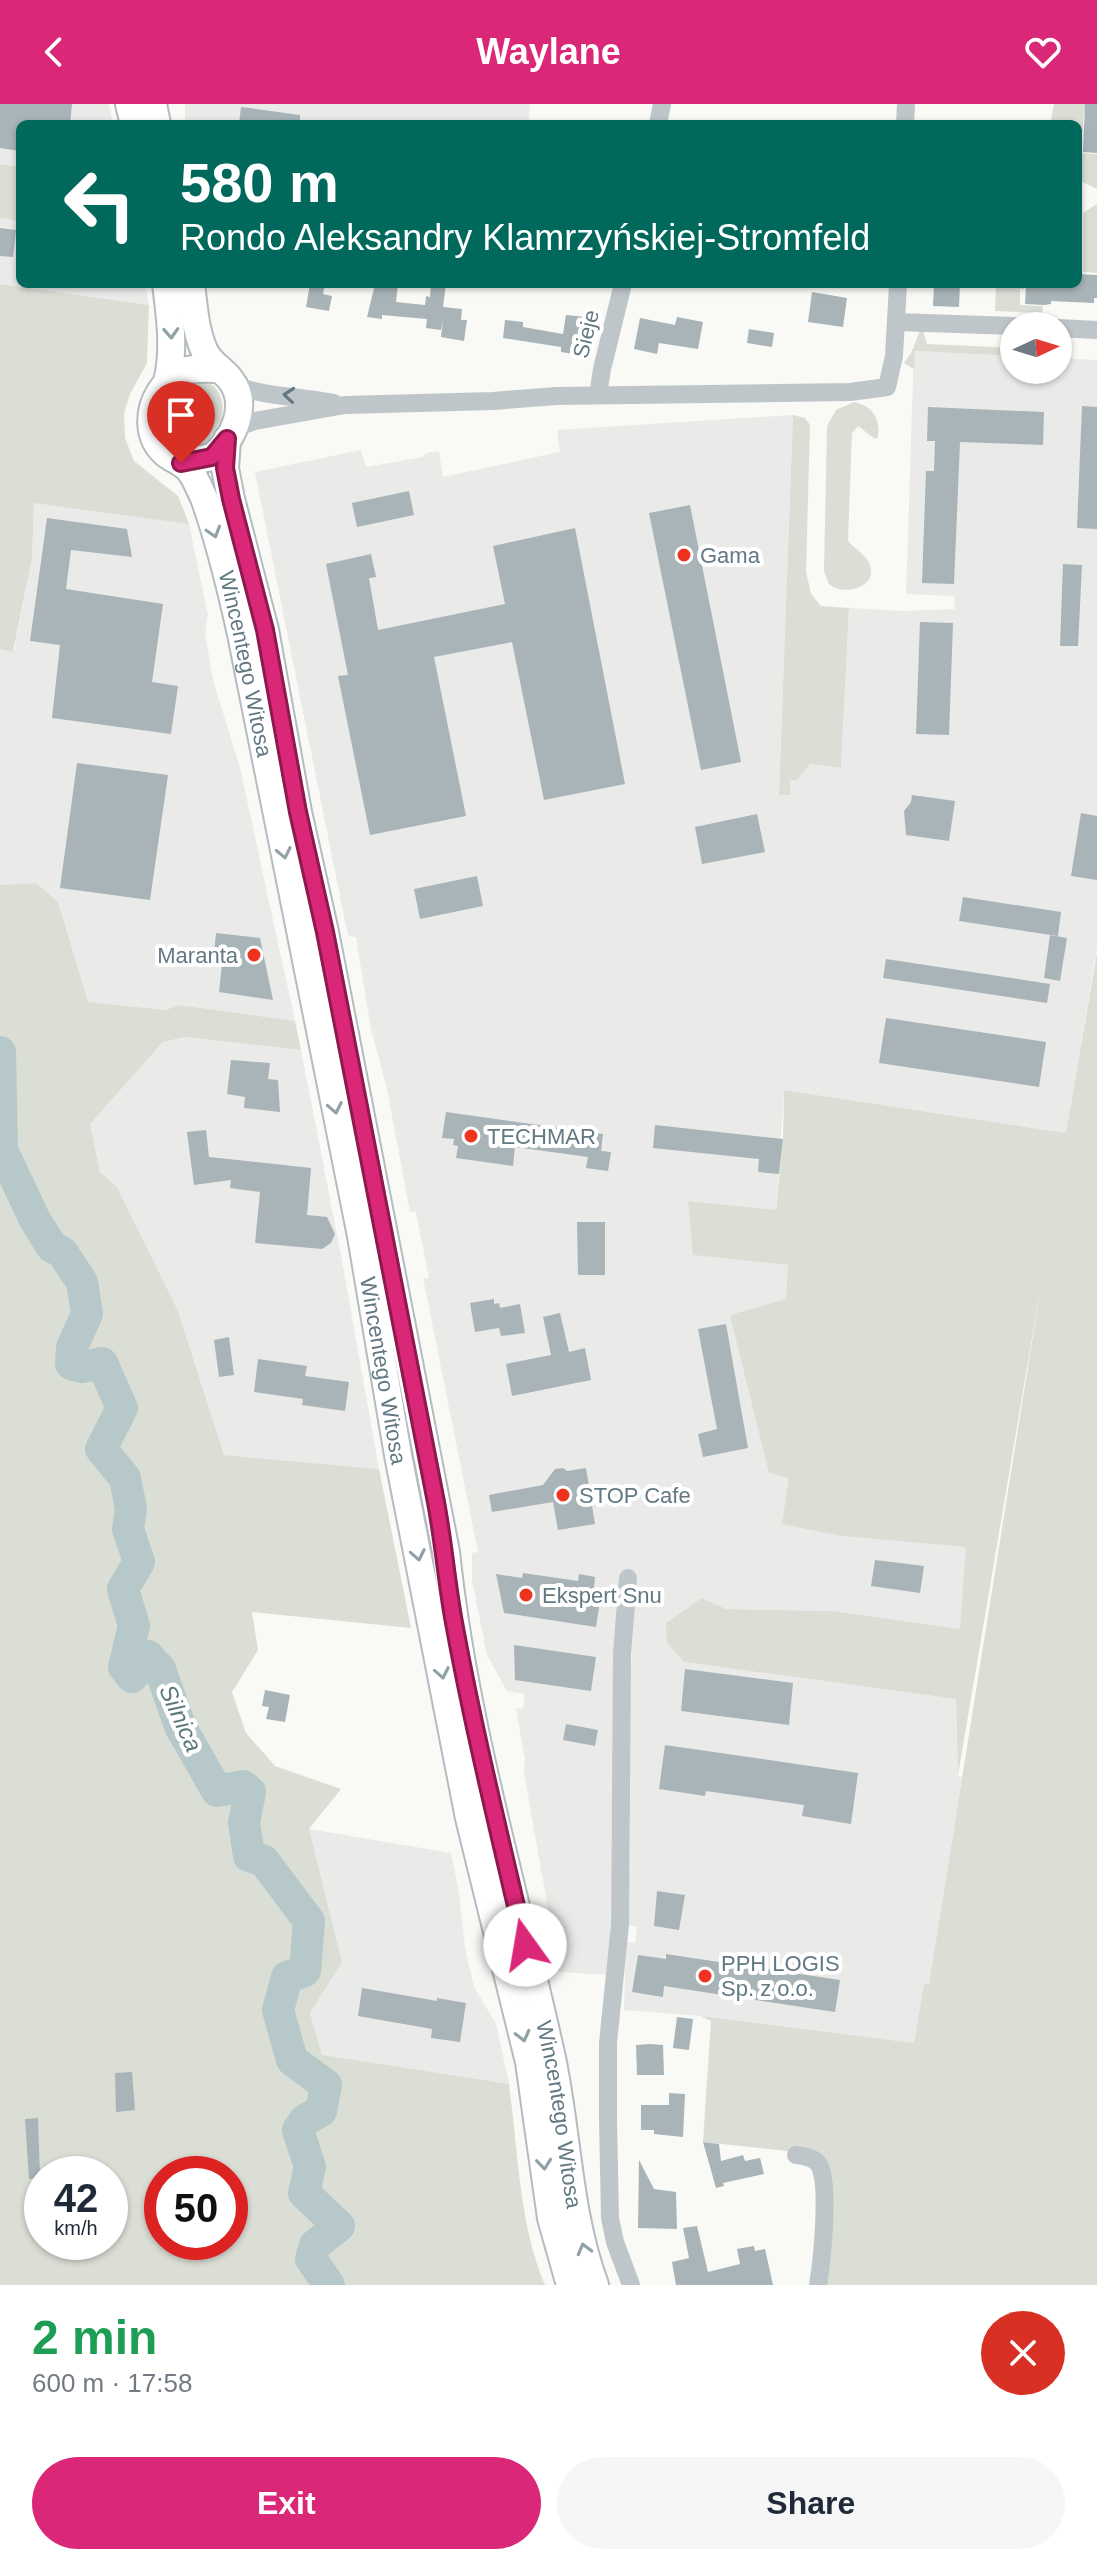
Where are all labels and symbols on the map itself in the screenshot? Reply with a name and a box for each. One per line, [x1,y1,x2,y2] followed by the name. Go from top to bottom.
[568,307,604,361] street label: Sieje
[1000,312,1072,384] north arrow
[162,327,179,340] one-way arrow
[147,381,215,463] pin
[282,387,295,404] one-way arrow
[205,524,221,538] one-way arrow
[700,543,761,568] place label: Gama
[675,546,693,564] marker: Gama
[214,568,278,760] street label: Wincentego Witosa
[274,846,291,860] one-way arrow
[157,943,239,968] place label: Maranta
[245,946,263,964] marker: Maranta
[326,1101,343,1115] one-way arrow
[487,1124,596,1149] place label: TECHMAR
[462,1127,480,1145] marker: TECHMAR
[356,1275,412,1467] street label: Wincentego Witosa
[579,1483,691,1508] place label: STOP Cafe
[554,1486,572,1504] marker: STOP Cafe
[409,1548,426,1562] one-way arrow
[542,1583,662,1608] place label: Ekspert Snu
[517,1586,535,1604] marker: Ekspert Snu
[433,1666,450,1679] one-way arrow
[154,1680,208,1756] water label: Silnica
[483,1903,567,1987] position arrow
[721,1951,840,2001] place label: PPH LOGIS Sp. z o.o.
[696,1967,714,1985] marker: PPH LOGIS Sp. z o.o.
[531,2018,587,2211] street label: Wincentego Witosa
[513,2028,530,2042] one-way arrow
[144,2156,248,2260] speed limit sign: 50
[535,2158,552,2171] one-way arrow
[576,2243,593,2257] one-way arrow

